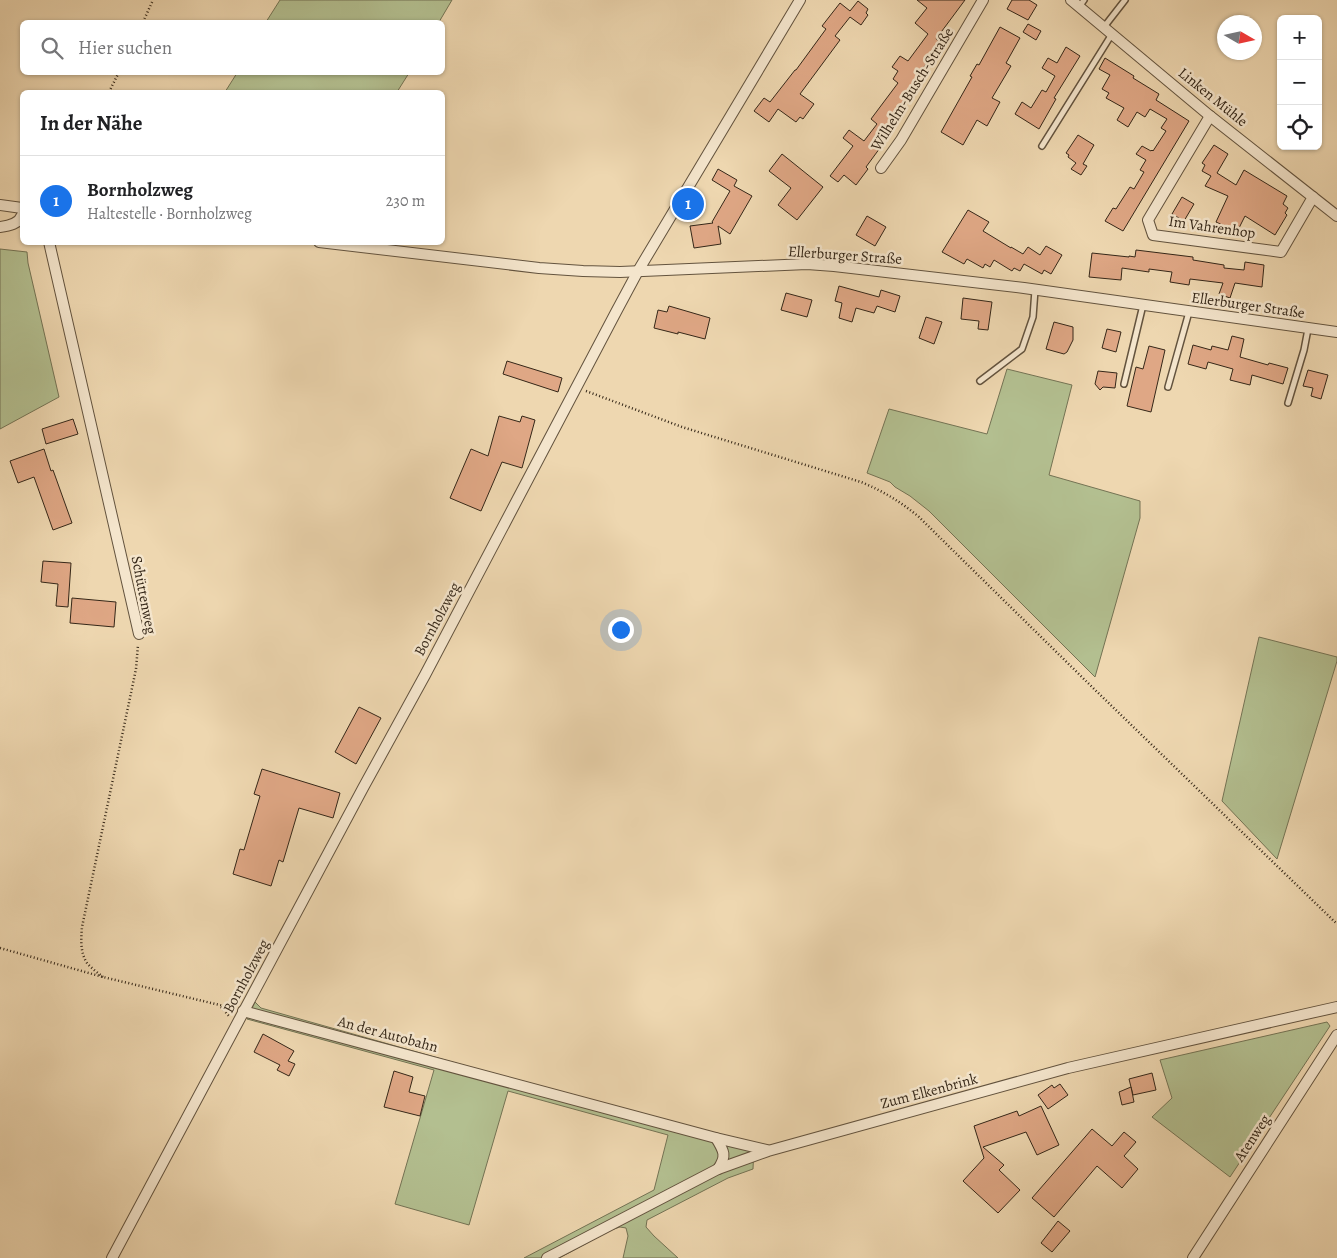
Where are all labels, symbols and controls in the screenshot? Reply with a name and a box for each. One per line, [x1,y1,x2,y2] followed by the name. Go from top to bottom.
[1217,15,1262,60] north arrow
[1277,15,1322,150] map controls
[1277,15,1322,60] button: +
[20,20,445,75] search box
[865,23,958,155] street label: Wilhelm-Busch-Straße
[38,34,66,62] icon: search
[78,35,172,61] text: Hier suchen
[1277,60,1322,105] button: −
[1174,63,1252,131] street label: Linken Mühle
[1277,105,1322,150] button: locate
[40,109,142,137] text: In der Nähe
[87,177,193,203] text: Bornholzweg
[672,185,704,223] pin: 1
[53,190,59,212] text: 1
[386,190,425,212] text: 230 m
[87,203,252,225] text: Haltestelle · Bornholzweg
[1167,211,1257,243] street label: Im Vahrenhop
[787,241,903,269] street label: Ellerburger Straße
[1190,287,1306,323] street label: Ellerburger Straße
[127,554,161,636] street label: Schüttenweg
[409,578,465,659] street label: Bornholzweg
[608,617,634,643] your location
[218,935,274,1016] street label: Bornholzweg
[335,1011,440,1057] street label: An der Autobahn
[878,1068,980,1114] street label: Zum Elkenbrink
[1229,1110,1275,1166] street label: Atenweg

